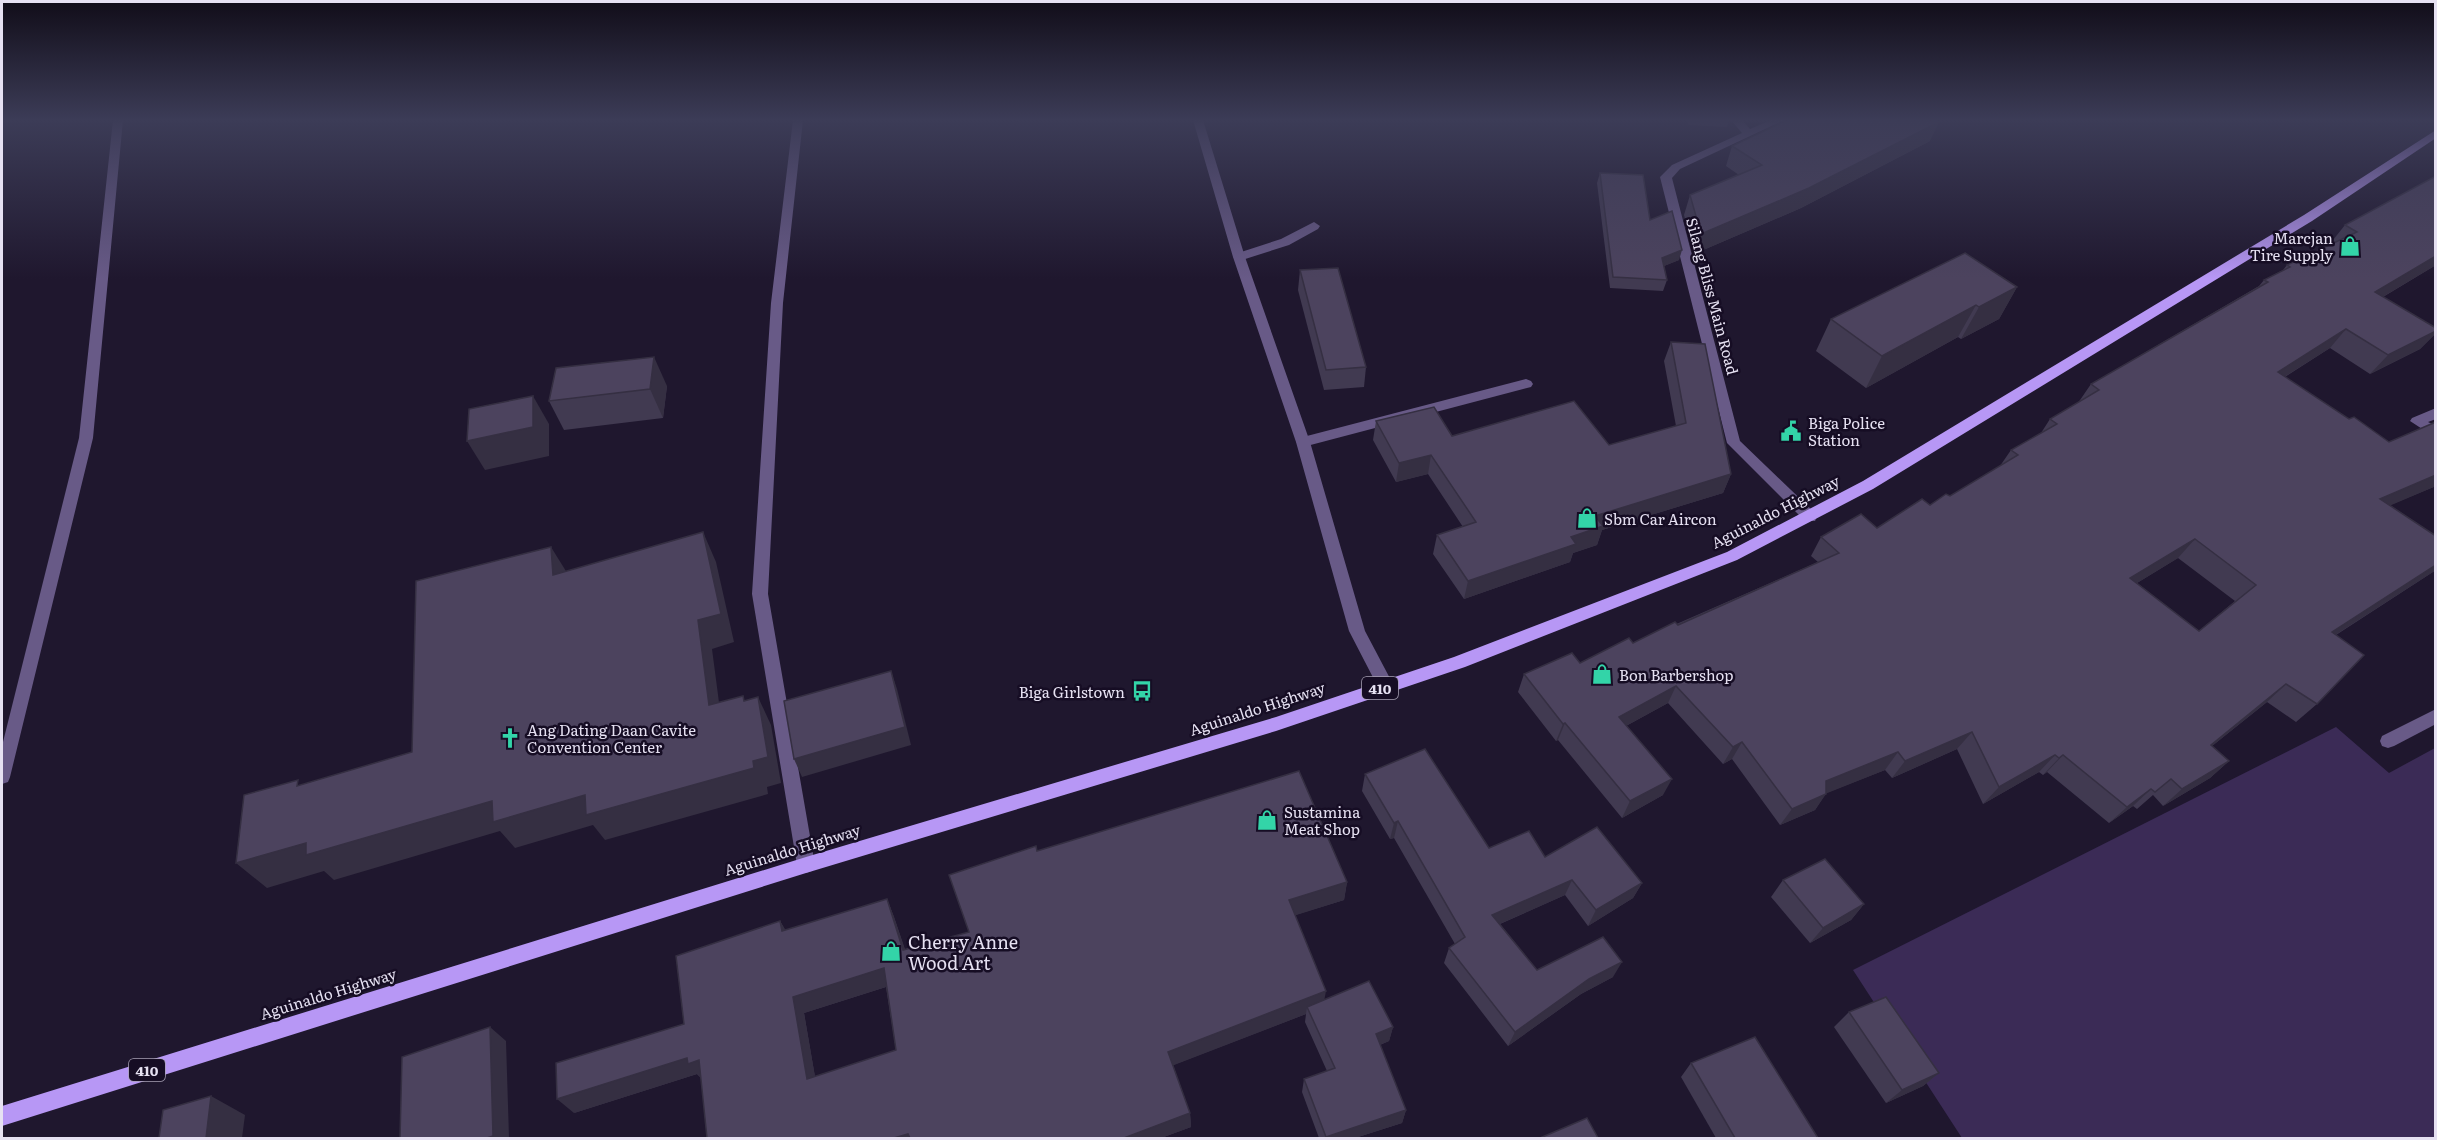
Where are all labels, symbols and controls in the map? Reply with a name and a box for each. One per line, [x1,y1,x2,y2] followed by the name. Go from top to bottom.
[1681,215,1745,377] street label: Silang Bliss Main Road
[2250,226,2333,266] place label: Marcjan Tire Supply
[2338,234,2362,258] shop icon: Marcjan Tire Supply
[1808,411,1885,451] place label: Biga Police Station
[1779,419,1803,443] public building icon: Biga Police Station
[1707,468,1844,553] street label: Aguinaldo Highway
[1575,506,1599,530] shop icon: Sbm Car Aircon
[1604,507,1717,530] place label: Sbm Car Aircon
[1590,662,1614,686] shop icon: Bon Barbershop
[1619,663,1733,686] place label: Bon Barbershop
[1186,675,1328,741] street label: Aguinaldo Highway
[1362,677,1398,699] road number: 410
[1130,679,1154,703] bus stop icon: Biga Girlstown
[1019,680,1125,703] place label: Biga Girlstown
[527,718,696,758] place label: Ang Dating Daan Cavite Convention Center
[498,726,522,750] church icon: Ang Dating Daan Cavite Convention Center
[1284,800,1361,840] place label: Sustamina Meat Shop
[1255,808,1279,832] shop icon: Sustamina Meat Shop
[721,817,863,881] street label: Aguinaldo Highway
[908,928,1018,976] place label: Cherry Anne Wood Art
[879,939,903,963] shop icon: Cherry Anne Wood Art
[257,961,399,1025] street label: Aguinaldo Highway
[129,1059,165,1081] road number: 410

